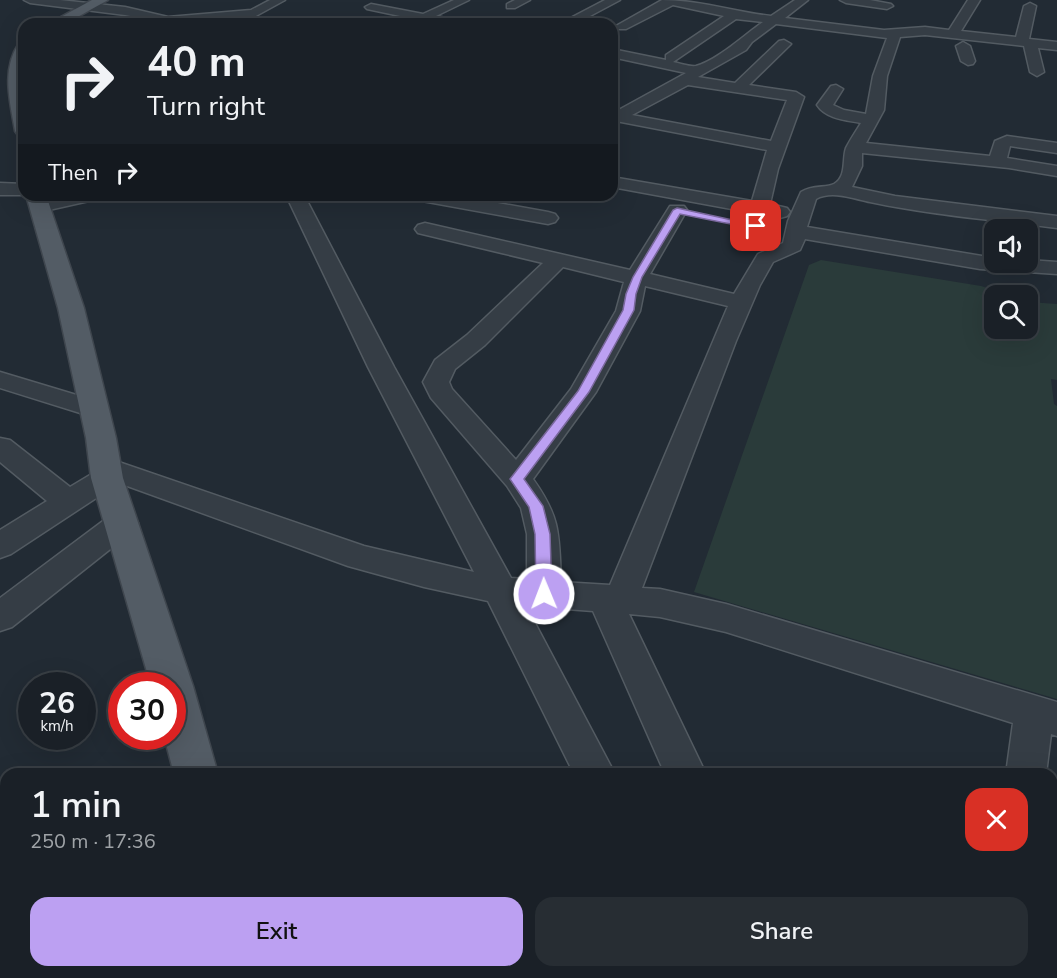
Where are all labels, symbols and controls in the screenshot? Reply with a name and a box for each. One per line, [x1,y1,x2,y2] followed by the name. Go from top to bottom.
[147,34,246,91] text: 40 m
[48,42,126,120] icon: right
[147,88,265,125] text: Turn right
[110,156,143,189] icon: right
[48,158,98,188] text: Then
[730,200,781,251] pin
[739,209,772,242] icon: arrive
[984,219,1038,339] map controls
[984,219,1038,273] button: sound
[984,285,1038,339] button: search
[512,562,576,626] position arrow
[108,672,186,750] speed limit sign: 30
[39,683,75,724] text: 26
[40,716,74,736] text: km/h
[30,781,122,830] text: 1 min
[965,788,1028,851] button: close
[30,828,156,855] text: 250 m · 17:36
[30,897,523,966] button: Exit
[535,897,1028,966] button: Share

